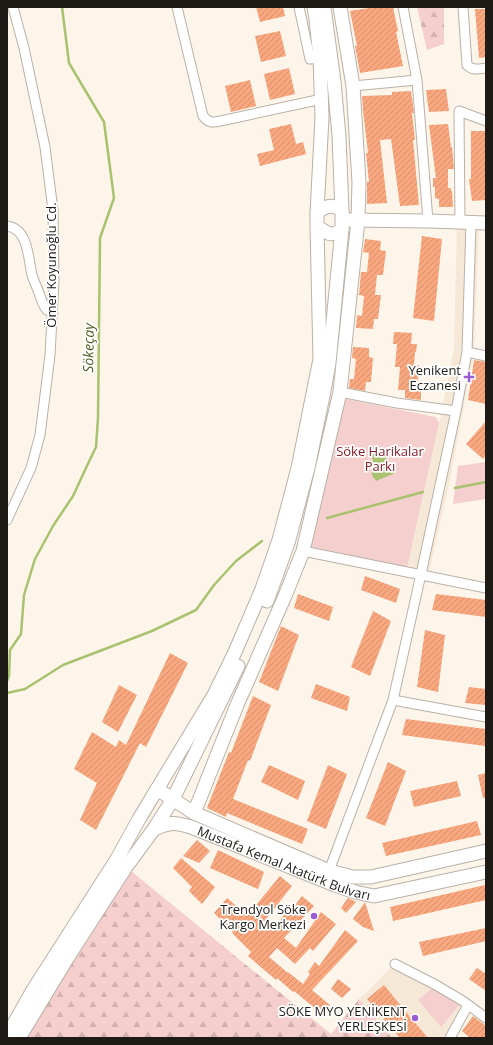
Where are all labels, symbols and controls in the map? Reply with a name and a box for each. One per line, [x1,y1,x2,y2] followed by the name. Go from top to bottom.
[42,202,60,328] street label: Ömer Koyunoğlu Cd.
[78,322,98,373] water label: Sökeçay
[408,361,461,394] place label: Yenikent Eczanesi
[464,372,474,382] marker: Yenikent Eczanesi
[336,442,425,475] park label: Söke Harikalar Parkı
[195,821,372,904] street label: Mustafa Kemal Atatürk Bulvarı
[219,900,306,933] place label: Trendyol Söke Kargo Merkezi
[309,911,319,921] marker: Trendyol Söke Kargo Merkezi
[279,1002,408,1035] place label: SÖKE MYO YENİKENT YERLEŞKESİ
[410,1013,420,1023] marker: SÖKE MYO YENİKENT YERLEŞKESİ

